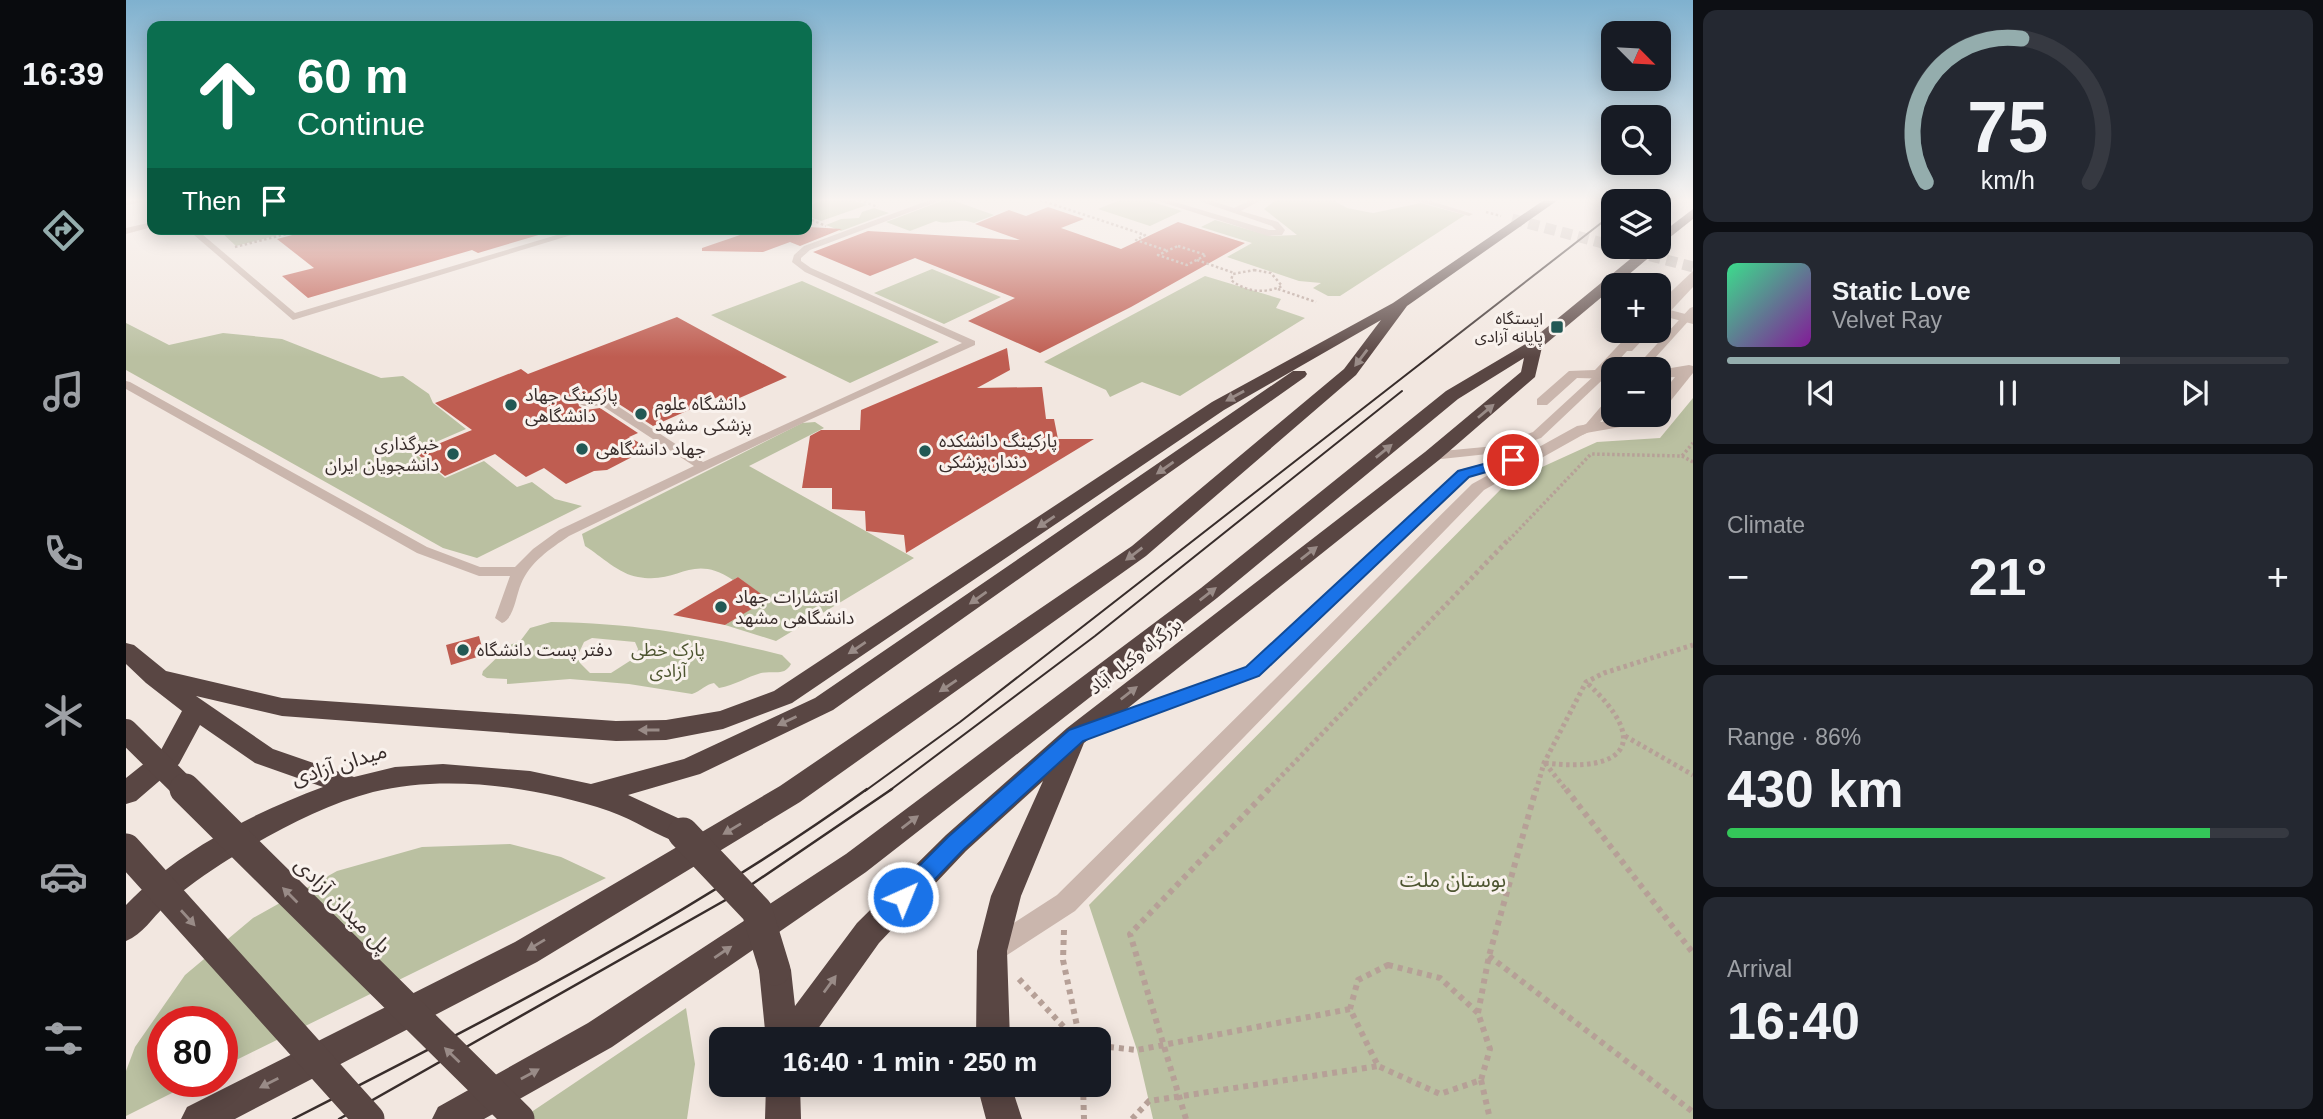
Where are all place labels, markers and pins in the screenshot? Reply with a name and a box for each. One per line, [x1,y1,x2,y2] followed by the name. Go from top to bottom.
[1475,310,1543,347] place label: ایستگاه پایانه آزادی
[1549,319,1565,335] marker: ایستگاه پایانه آزادی
[525,385,618,427] place label: پارکینگ جهاد دانشگاهی
[655,394,752,436] place label: دانشگاه علوم پزشکی مشهد
[503,397,519,413] marker: پارکینگ جهاد دانشگاهی
[633,406,649,422] marker: دانشگاه علوم پزشکی مشهد
[1483,430,1543,490] pin
[939,431,1057,473] place label: پارکینگ دانشکده دندان‌پزشکی
[325,434,439,476] place label: خبرگذاری دانشجویان ایران
[596,439,706,460] place label: جهاد دانشگاهی
[574,441,590,457] marker: جهاد دانشگاهی
[917,443,933,459] marker: پارکینگ دانشکده دندان‌پزشکی
[445,446,461,462] marker: خبرگذاری دانشجویان ایران
[735,587,854,629] place label: انتشارات جهاد دانشگاهی مشهد
[713,599,729,615] marker: انتشارات جهاد دانشگاهی مشهد
[477,640,613,661] place label: دفتر پست دانشگاه
[455,642,471,658] marker: دفتر پست دانشگاه

